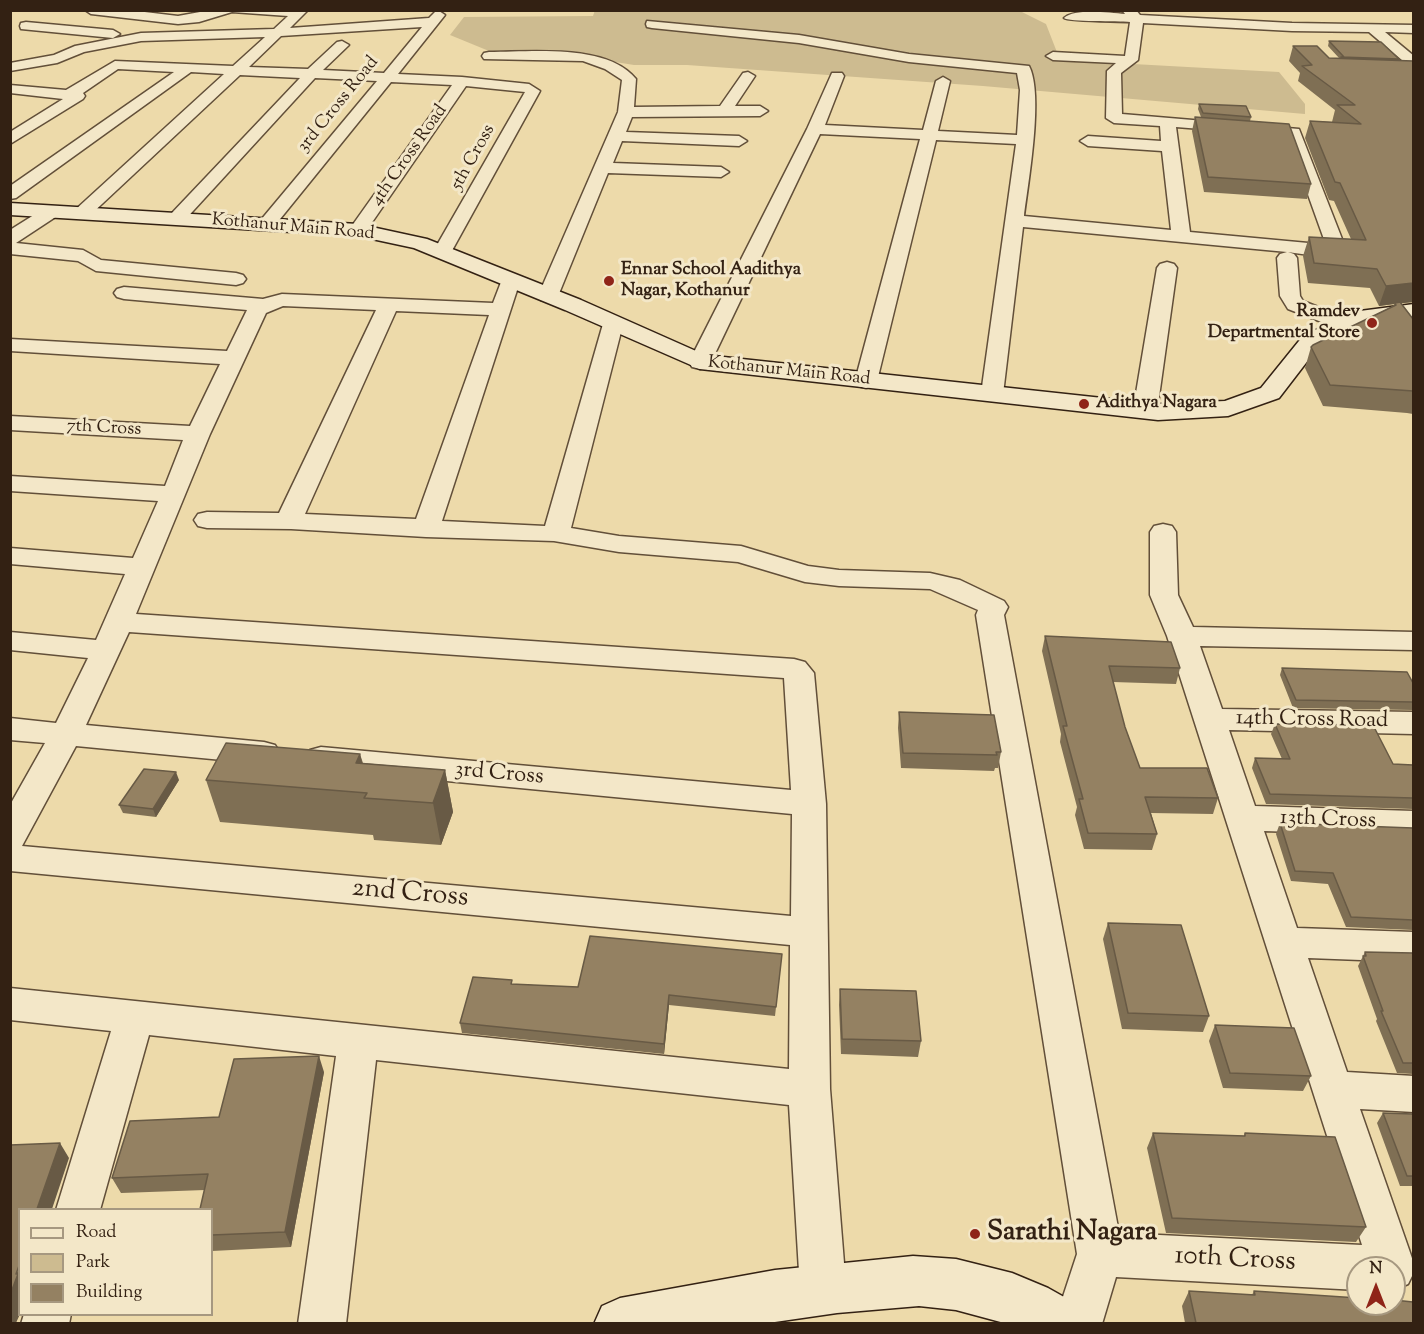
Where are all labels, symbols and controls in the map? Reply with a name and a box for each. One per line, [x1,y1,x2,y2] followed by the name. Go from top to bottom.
[294,53,384,157] street label: 3rd Cross Road
[367,101,453,211] street label: 4th Cross Road
[447,121,501,195] street label: 5th Cross
[211,210,375,246] street label: Kothanur Main Road
[621,260,801,302] place label: Ennar School Aadithya Nagar, Kothanur
[602,274,616,288] marker: Ennar School Aadithya Nagar, Kothanur
[1208,302,1360,344] place label: Ramdev Departmental Store
[1365,316,1379,330] marker: Ramdev Departmental Store
[707,353,871,391] street label: Kothanur Main Road
[1096,393,1217,415] place label: Adithya Nagara
[1077,397,1091,411] marker: Adithya Nagara
[66,416,142,442] street label: 7th Cross
[1235,706,1389,736] street label: 14th Cross Road
[453,758,545,792] street label: 3rd Cross
[1279,806,1377,836] street label: 13th Cross
[350,874,470,916] street label: 2nd Cross
[18,1208,213,1316] legend
[987,1218,1157,1250] place label: Sarathi Nagara
[76,1220,116,1246] text: Road
[968,1227,982,1241] marker: Sarathi Nagara
[1174,1242,1296,1280] street label: 10th Cross
[76,1250,110,1276] text: Park
[1346,1256,1406,1316] north arrow
[1370,1258,1382,1281] text: N
[76,1280,142,1306] text: Building

